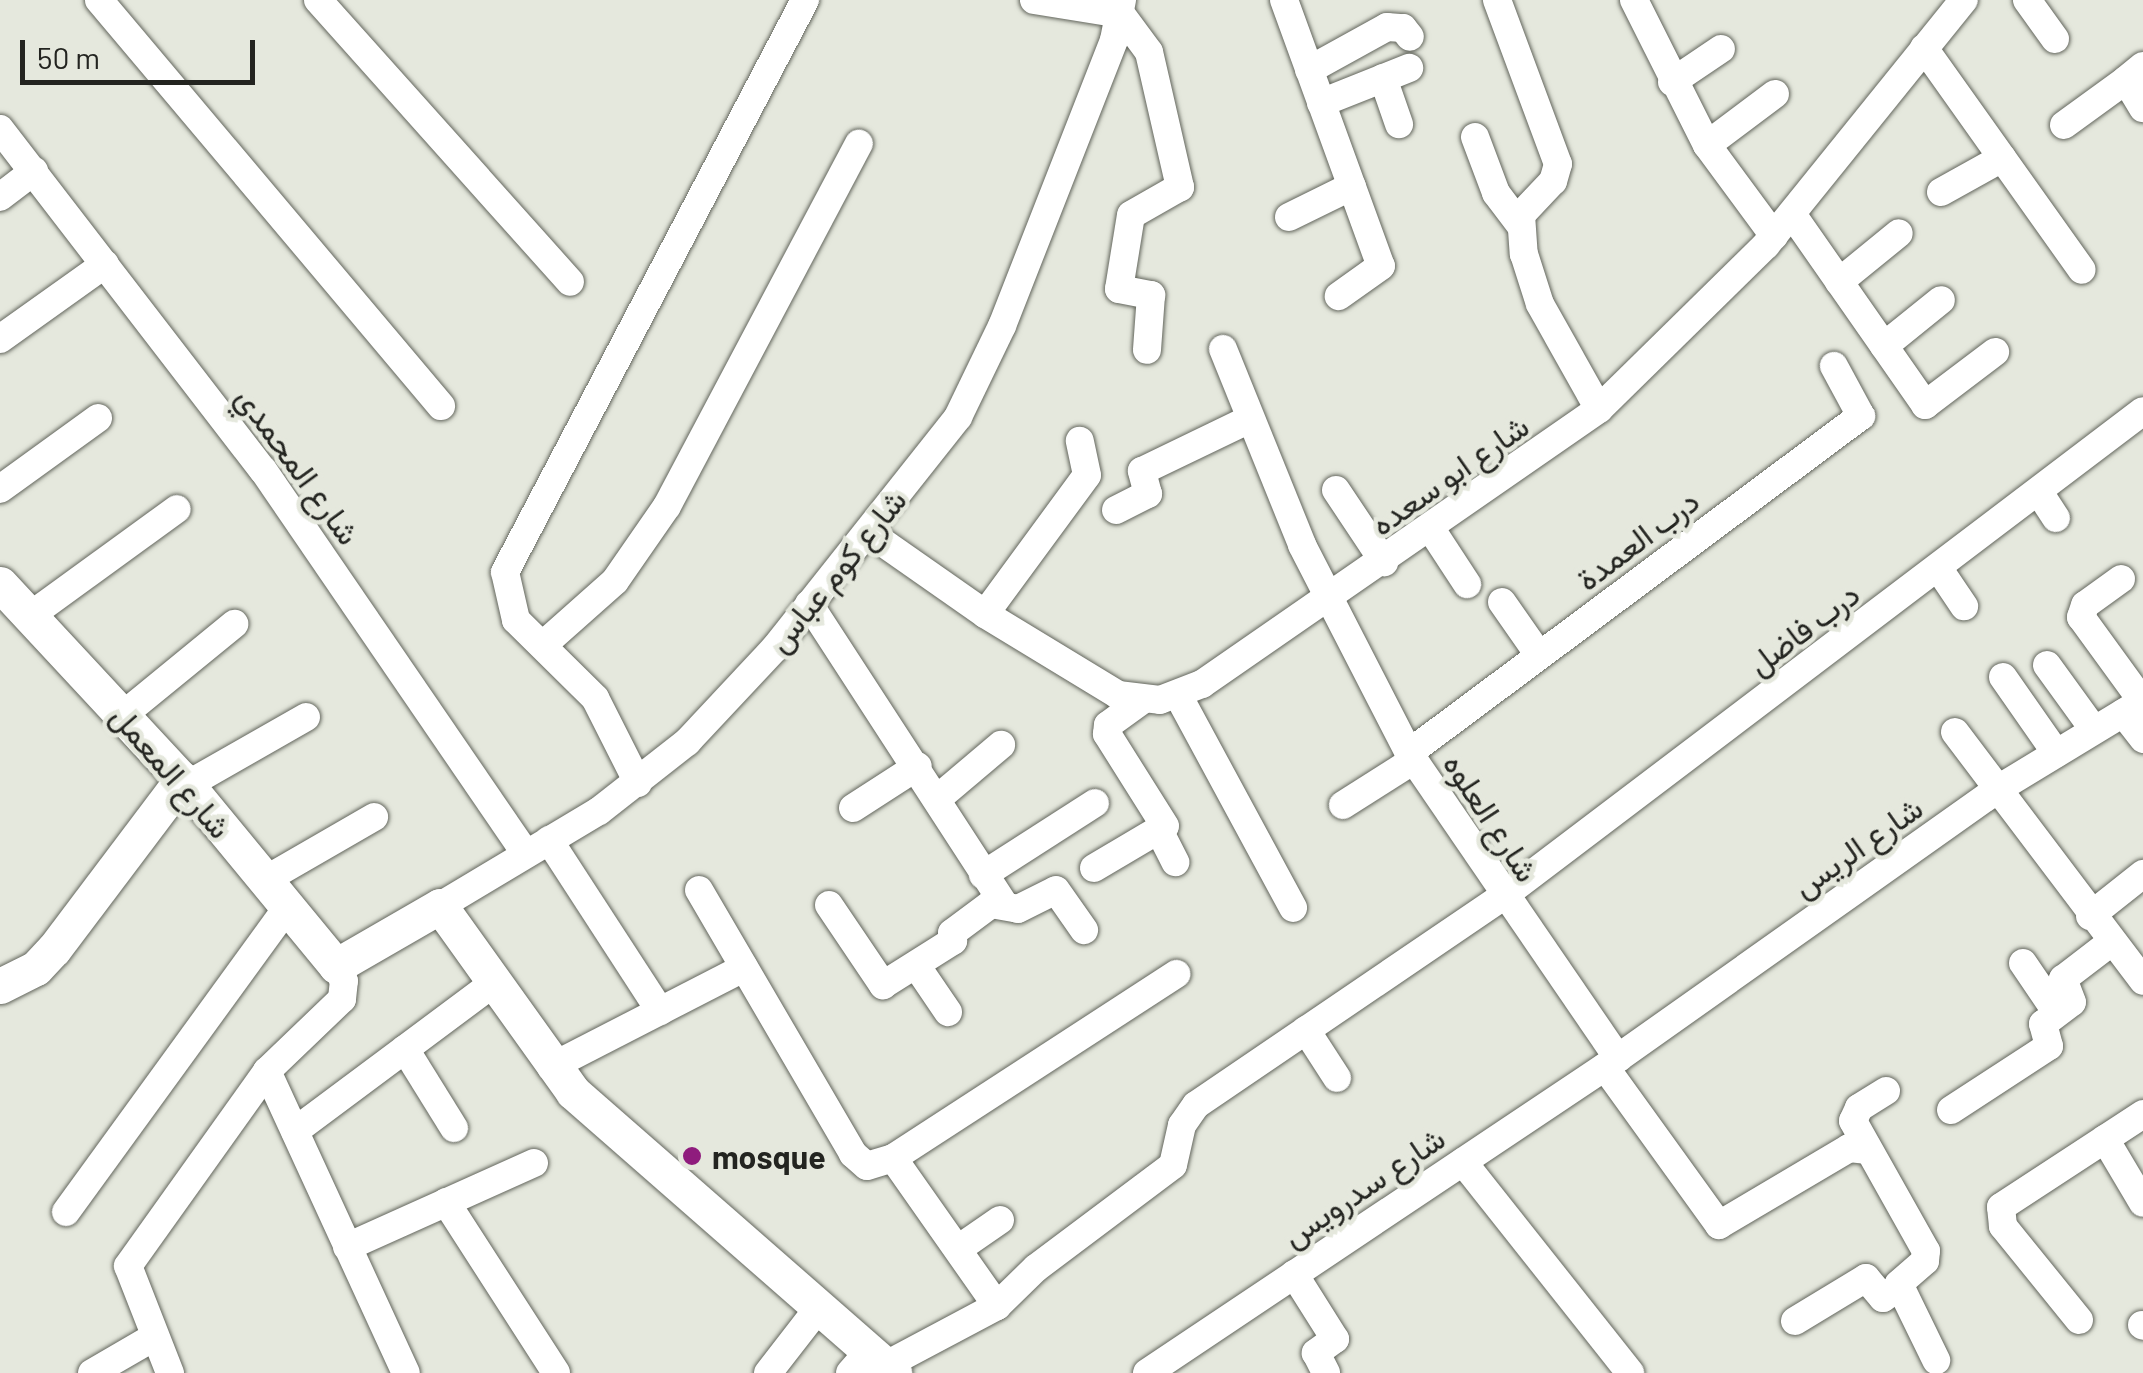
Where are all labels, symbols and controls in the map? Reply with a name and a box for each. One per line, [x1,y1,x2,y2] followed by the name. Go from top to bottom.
[25,20,260,82] scale bar
[37,39,100,75] text: 50 m
[229,379,369,551] street label: شارع المحمدي
[1363,406,1535,542] street label: شارع ابو سعده
[759,481,913,659] street label: شارع كوم عباس
[1568,481,1706,597] street label: درب العمدة
[1740,574,1866,682] street label: درب فاضل
[104,697,240,845] street label: شارع المعمل
[1436,746,1548,888] street label: شارع العلوه
[1785,787,1929,905] street label: شارع الريس
[1275,1118,1451,1254] street label: شارع سدرويس
[712,1137,826,1175] place label: mosque
[681,1145,703,1167] marker: mosque

